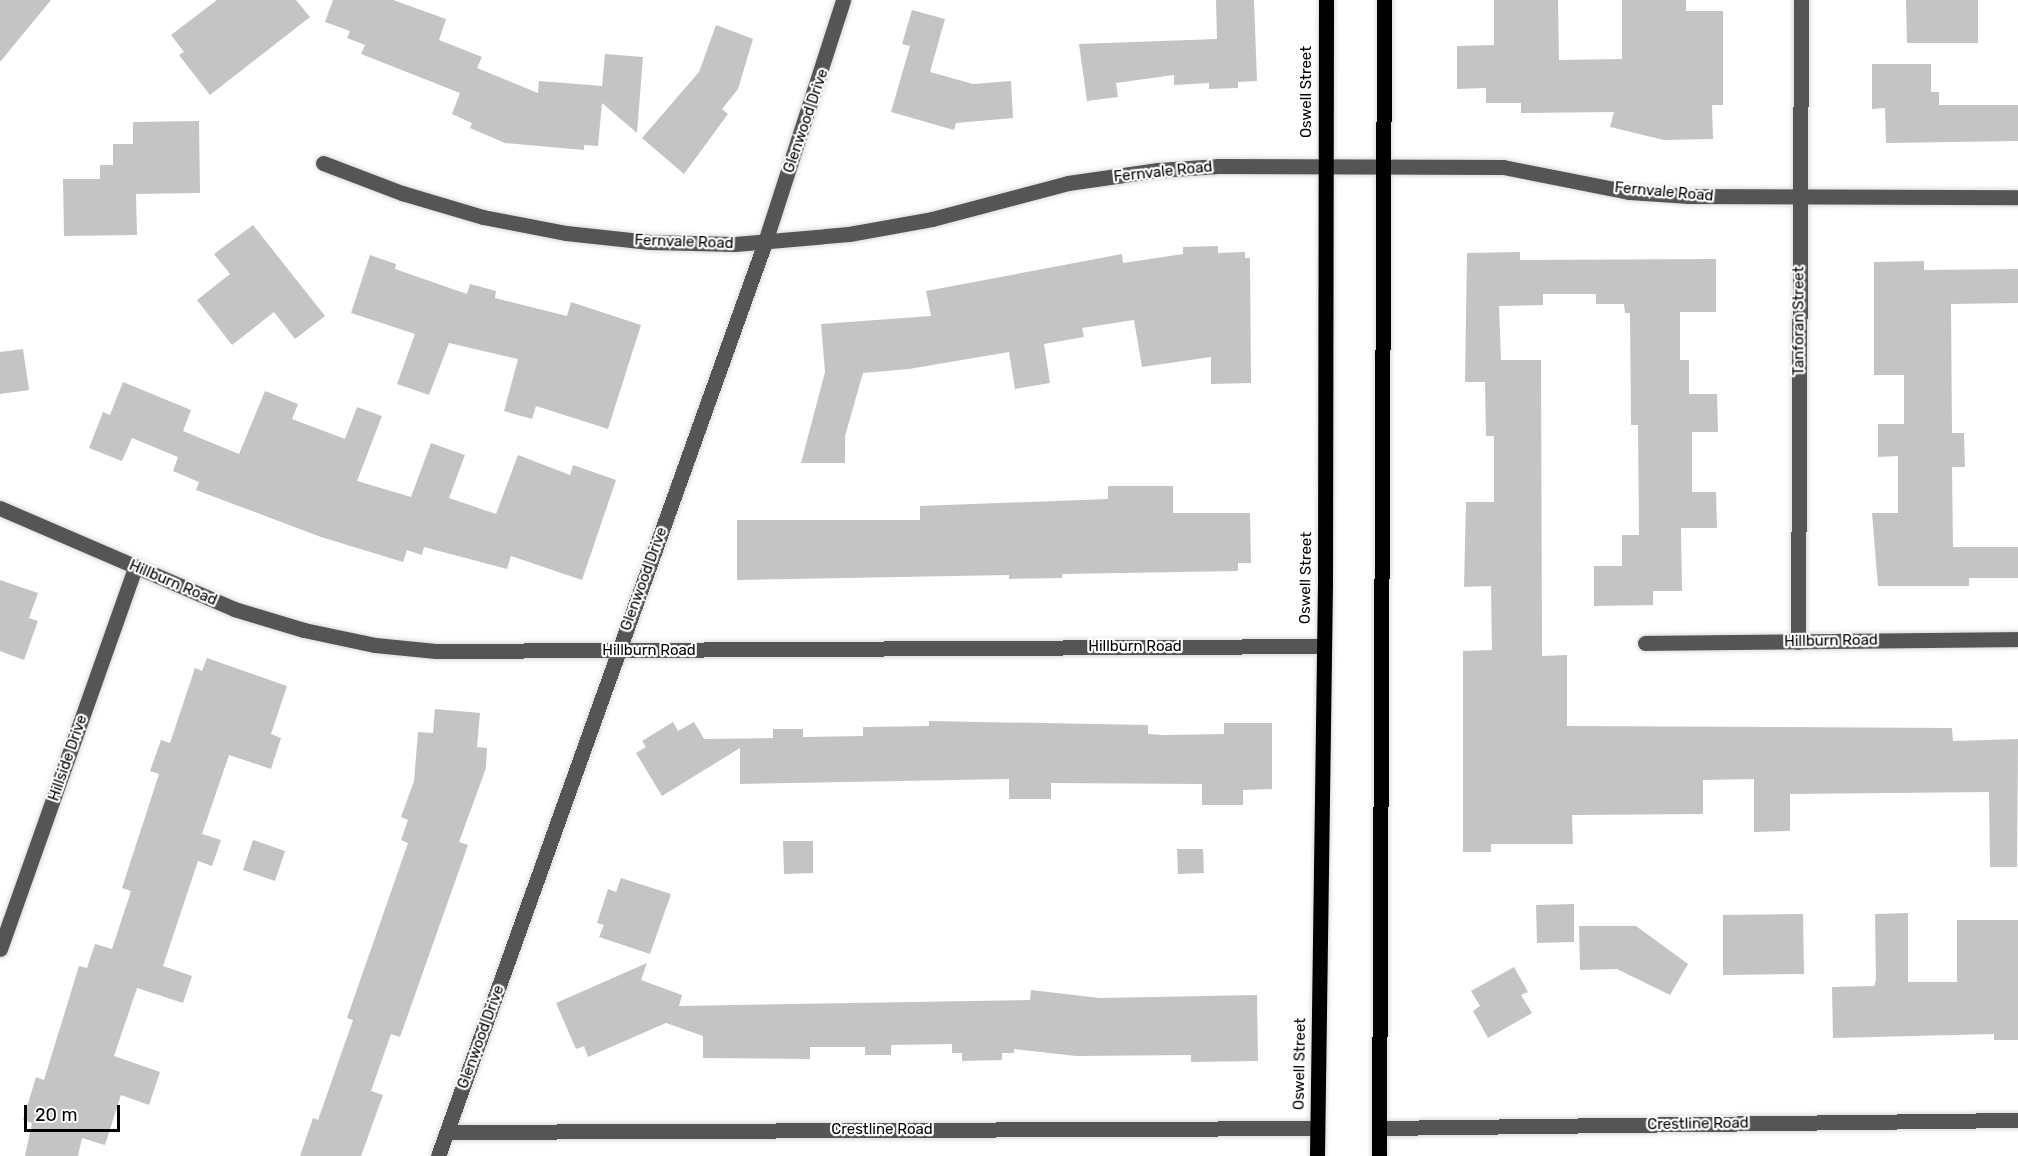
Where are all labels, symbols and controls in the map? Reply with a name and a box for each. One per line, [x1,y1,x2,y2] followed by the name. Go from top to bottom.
[1298,46,1316,138] street label: Oswell Street
[780,67,832,175] street label: Glenwood Drive
[1113,158,1213,186] street label: Fernvale Road
[1614,179,1714,205] street label: Fernvale Road
[634,231,734,253] street label: Fernvale Road
[1790,267,1808,375] street label: Tanforan Street
[617,525,671,633] street label: Glenwood Drive
[1296,532,1316,624] street label: Oswell Street
[126,556,220,610] street label: Hillburn Road
[1784,631,1878,651] street label: Hillburn Road
[1088,638,1182,656] street label: Hillburn Road
[602,642,696,660] street label: Hillburn Road
[45,713,91,803] street label: Hillside Drive
[454,983,508,1091] street label: Glenwood Drive
[1290,1018,1310,1110] street label: Oswell Street
[27,1093,123,1131] scale bar
[35,1104,77,1126] text: 20 m
[1647,1114,1749,1134] street label: Crestline Road
[831,1121,933,1139] street label: Crestline Road

